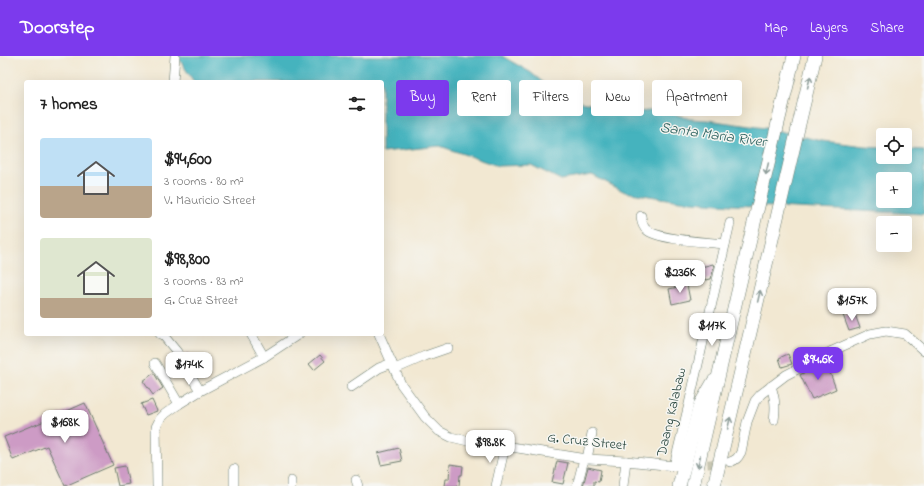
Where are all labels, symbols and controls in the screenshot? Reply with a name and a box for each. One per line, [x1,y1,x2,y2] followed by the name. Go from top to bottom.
[20,15,95,42] text: Doorstep
[764,18,788,39] text: Map
[810,18,848,39] text: Layers
[870,18,904,39] text: Share
[806,76,813,89] one-way arrow
[396,80,449,116] chip: Buy
[457,80,511,116] chip: Rent
[519,80,583,116] chip: Filters
[591,80,644,116] chip: New
[652,80,742,116] chip: Apartment
[40,92,98,117] text: 7 homes
[346,93,368,115] icon: filters
[658,117,770,154] water label: Santa Maria River
[876,128,912,252] map controls
[876,128,912,164] button: locate
[164,147,212,172] text: $94,600
[72,154,120,202] icon: home
[762,162,770,175] one-way arrow
[164,172,244,191] text: 3 rooms · 80 m²
[876,172,912,208] button: +
[164,191,256,210] text: V. Mauricio Street
[876,216,912,252] button: −
[164,247,210,272] text: $98,800
[72,254,120,302] icon: home
[652,260,708,294] pin: $236K
[664,263,696,282] text: $236K
[164,272,244,291] text: 3 rooms · 83 m²
[824,288,880,322] pin: $157K
[755,290,763,303] one-way arrow
[164,291,238,310] text: G. Cruz Street
[836,291,868,310] text: $157K
[684,313,740,347] pin: $117K
[698,316,726,335] text: $117K
[785,347,851,381] pin: $94.6K
[802,350,834,369] text: $94.6K
[161,352,217,386] pin: $174K
[174,355,204,374] text: $174K
[651,366,693,460] street label: Daang Kalabaw
[37,410,93,444] pin: $168K
[51,413,79,432] text: $168K
[725,416,733,429] one-way arrow
[546,427,628,457] street label: G. Cruz Street
[457,430,523,464] pin: $98.8K
[475,433,505,452] text: $98.8K
[695,455,702,468] one-way arrow

